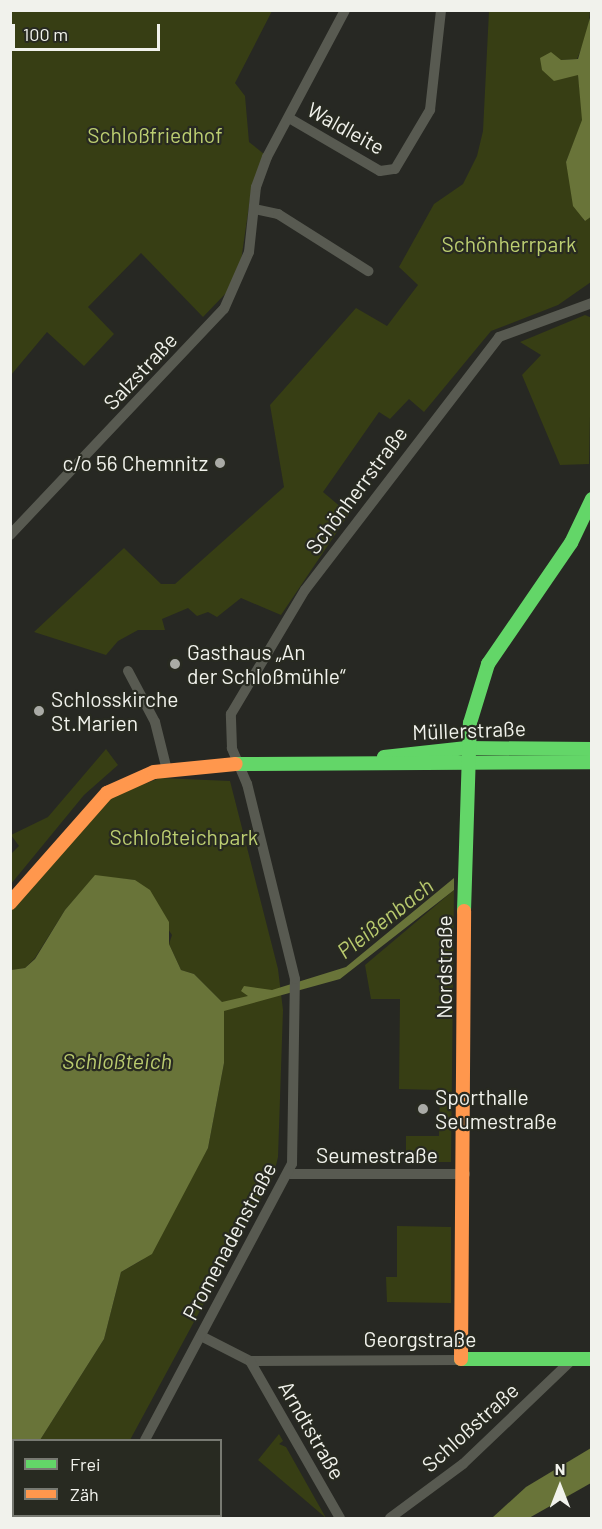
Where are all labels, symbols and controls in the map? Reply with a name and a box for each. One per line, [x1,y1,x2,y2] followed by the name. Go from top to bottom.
[15,12,164,50] scale bar
[23,23,68,45] text: 100 m
[303,97,389,159] street label: Waldleite
[87,122,223,148] park label: Schloßfriedhof
[441,231,577,257] park label: Schönherrpark
[98,327,182,415] street label: Salzstraße
[300,421,412,559] street label: Schönherrstraße
[62,450,208,476] place label: c/o 56 Chemnitz
[213,456,227,470] marker: c/o 56 Chemnitz
[187,639,346,689] place label: Gasthaus „An der Schloßmühle“
[168,657,182,671] marker: Gasthaus „An der Schloßmühle“
[51,686,178,736] place label: Schlosskirche St.Marien
[32,704,46,718] marker: Schlosskirche St.Marien
[412,715,526,745] street label: Müllerstraße
[110,824,258,850] park label: Schloßteichpark
[332,872,438,964] water label: Pleißenbach
[431,915,457,1019] street label: Nordstraße
[62,1048,172,1074] water label: Schloßteich
[435,1084,557,1134] place label: Sporthalle Seumestraße
[416,1102,430,1116] marker: Sporthalle Seumestraße
[316,1142,438,1168] street label: Seumestraße
[177,1158,281,1324] street label: Promenadenstraße
[364,1326,476,1352] street label: Georgstraße
[274,1376,350,1484] street label: Arndtstraße
[417,1377,523,1477] street label: Schloßstraße
[12,1439,222,1517] legend
[70,1453,101,1475] text: Frei
[530,1457,590,1517] north arrow
[555,1459,565,1478] text: N
[70,1483,99,1505] text: Zäh

